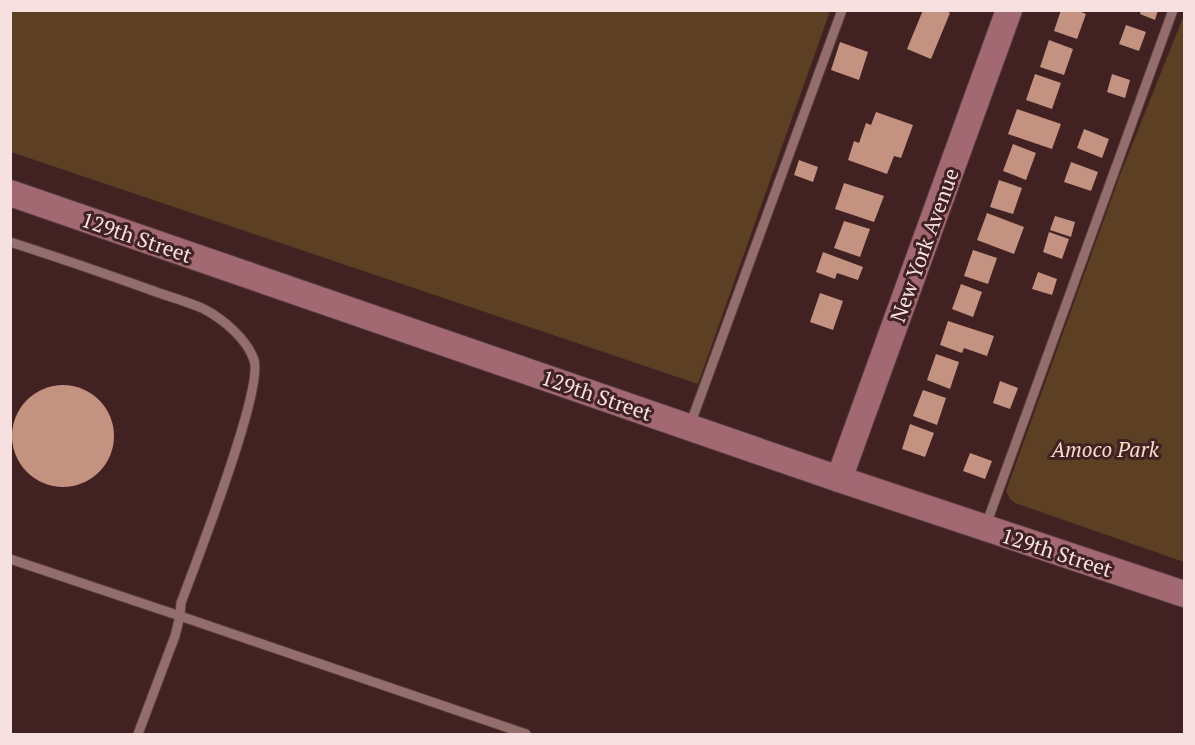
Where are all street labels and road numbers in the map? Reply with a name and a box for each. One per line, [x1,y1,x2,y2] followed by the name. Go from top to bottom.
[883,164,965,326] street label: New York Avenue
[78,205,196,269] street label: 129th Street
[538,363,656,427] street label: 129th Street
[998,521,1116,583] street label: 129th Street

